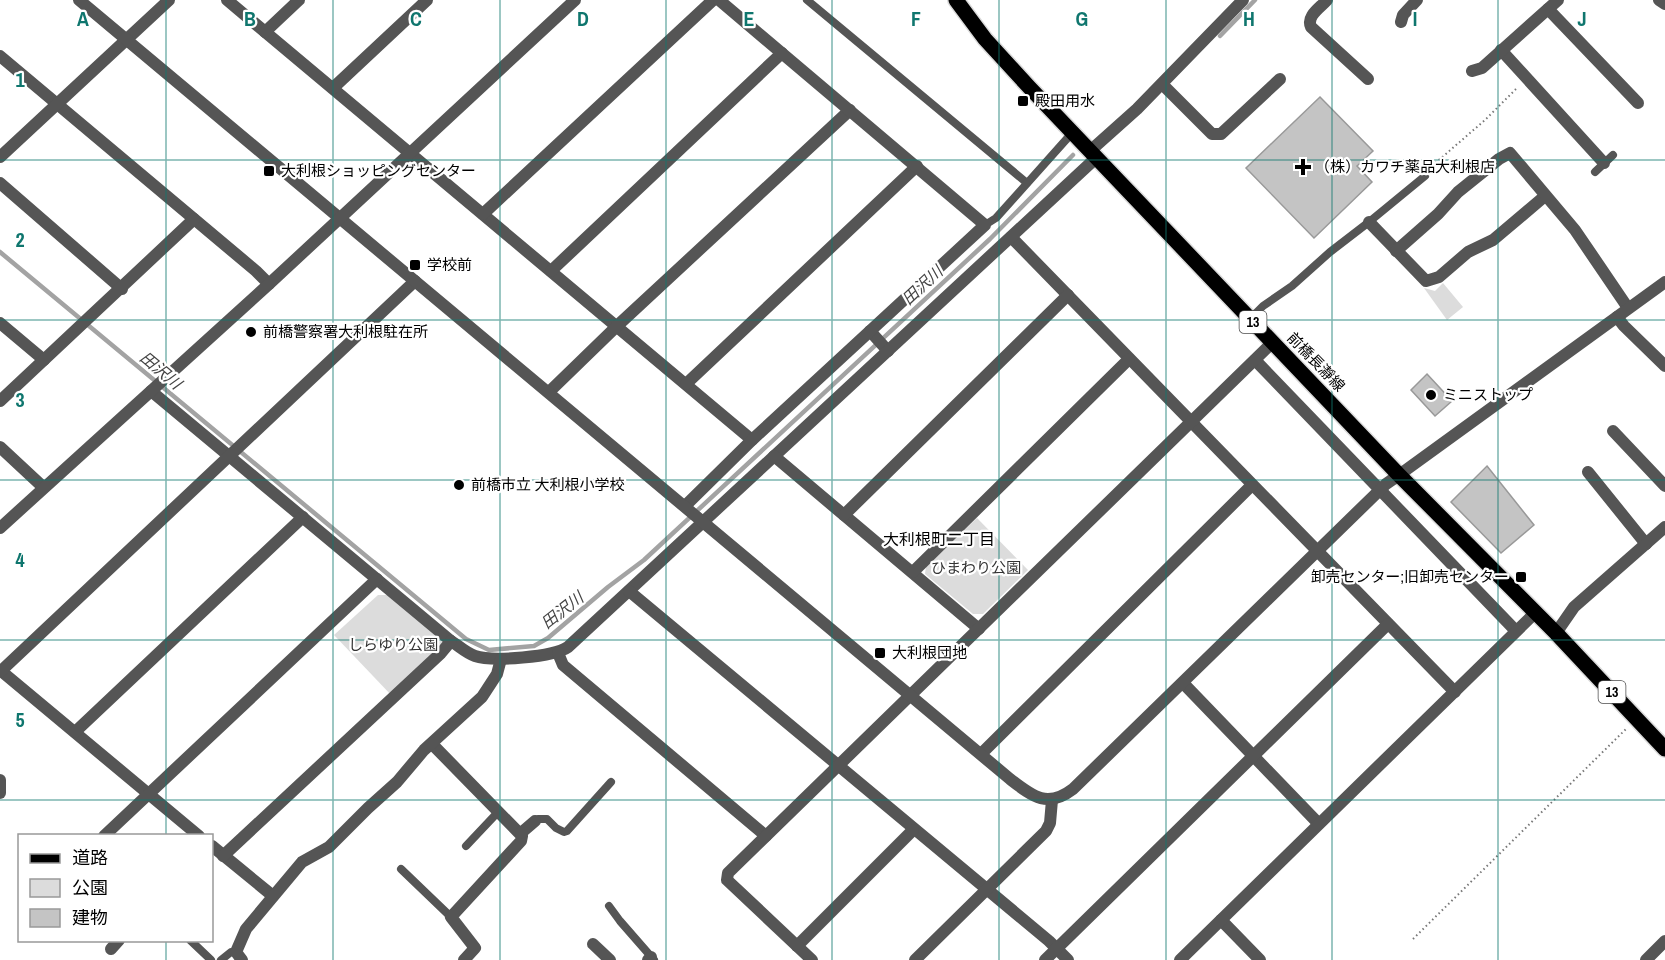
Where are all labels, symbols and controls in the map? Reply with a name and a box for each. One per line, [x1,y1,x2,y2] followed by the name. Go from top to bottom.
[77,5,89,32] text: A
[244,5,256,32] text: B
[410,5,422,32] text: C
[577,5,589,32] text: D
[744,5,755,32] text: E
[911,5,921,32] text: F
[1076,5,1088,32] text: G
[1243,5,1255,32] text: H
[1413,5,1417,32] text: I
[1577,5,1587,32] text: J
[15,66,25,93] text: 1
[1035,90,1095,111] place label: 殿田用水
[1016,94,1030,108] marker: 殿田用水
[1315,156,1495,177] place label: （株）カワチ薬品大利根店
[281,160,476,181] place label: 大利根ショッピングセンター
[1296,160,1310,174] marker: （株）カワチ薬品大利根店
[262,164,276,178] marker: 大利根ショッピングセンター
[15,226,25,253] text: 2
[427,254,472,275] place label: 学校前
[408,258,422,272] marker: 学校前
[897,259,949,309] water label: 田沢川
[1240,311,1266,333] road number: 13
[263,321,428,342] place label: 前橋警察署大利根駐在所
[244,325,258,339] marker: 前橋警察署大利根駐在所
[1283,327,1350,396] street label: 前橋長瀞線
[136,346,188,395] water label: 田沢川
[1443,384,1533,405] place label: ミニストップ
[15,386,25,413] text: 3
[1424,388,1438,402] marker: ミニストップ
[471,474,624,495] place label: 前橋市立 大利根小学校
[452,478,466,492] marker: 前橋市立 大利根小学校
[883,528,995,550] district label: 大利根町二丁目
[15,546,25,573] text: 4
[931,557,1021,578] park label: ひまわり公園
[1311,566,1509,587] place label: 卸売センター;旧卸売センター
[1514,570,1528,584] marker: 卸売センター;旧卸売センター
[536,585,589,633] water label: 田沢川
[348,634,438,655] park label: しらゆり公園
[892,642,967,663] place label: 大利根団地
[873,646,887,660] marker: 大利根団地
[1598,681,1626,703] road number: 13
[15,706,25,733] text: 5
[18,834,213,942] legend
[72,845,108,870] text: 道路
[72,875,108,900] text: 公園
[72,905,108,930] text: 建物

